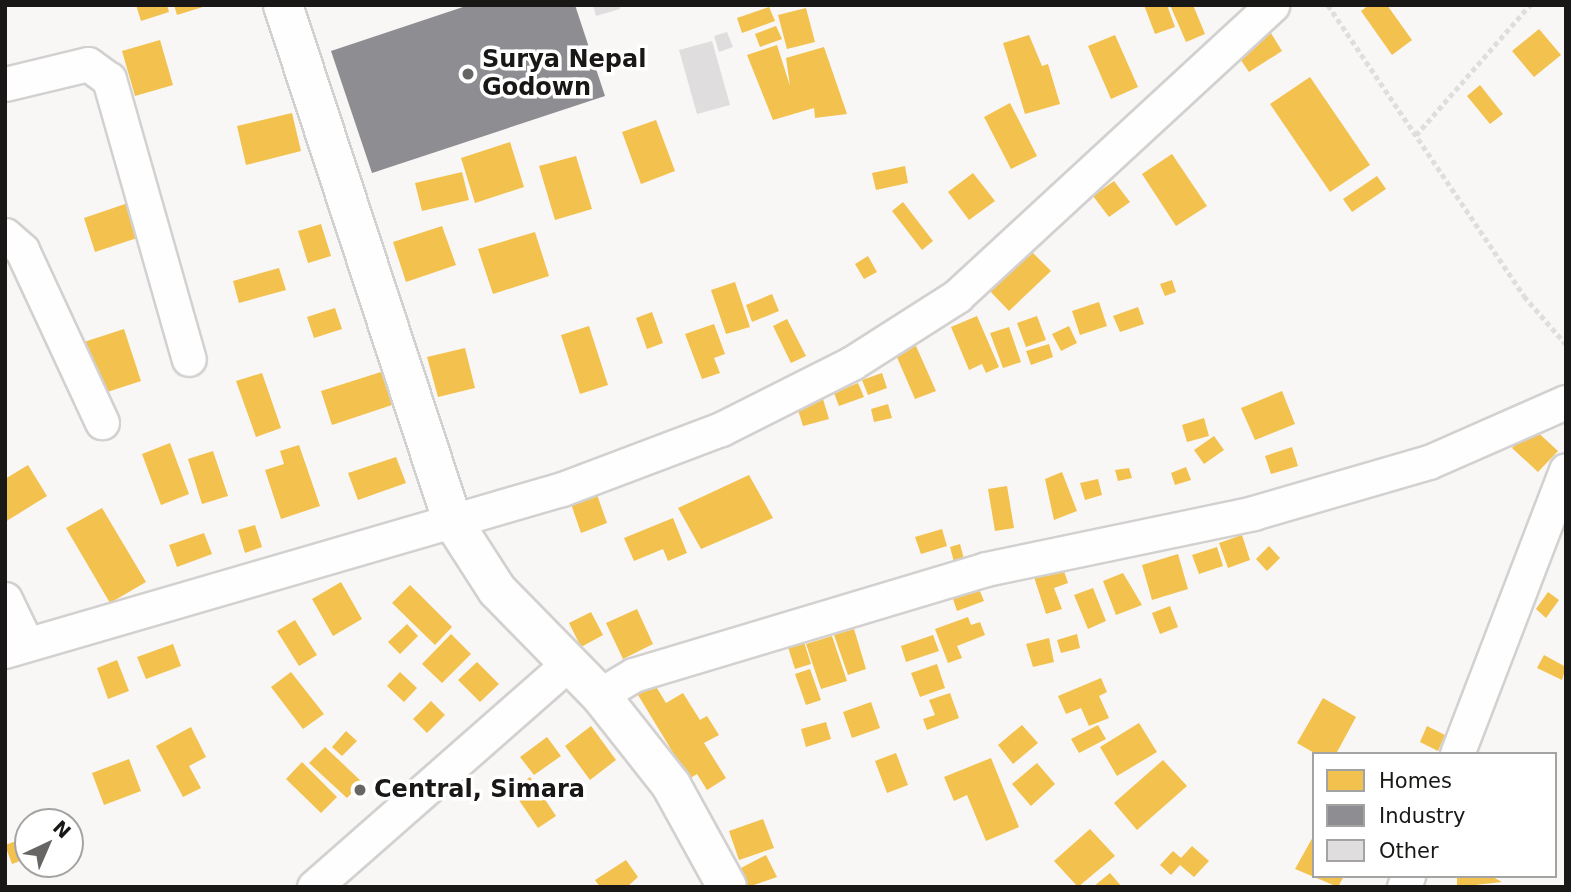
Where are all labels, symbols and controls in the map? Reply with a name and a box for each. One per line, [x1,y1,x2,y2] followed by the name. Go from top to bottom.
[482,46,646,102] place label: Surya Nepal Godown
[460,66,476,82] marker: Surya Nepal Godown
[1312,752,1557,878] legend
[1379,769,1452,793] text: Homes
[374,776,585,804] place label: Central, Simara
[352,782,368,798] marker: Central, Simara
[1379,804,1465,828] text: Industry
[14,808,84,878] north arrow
[49,816,76,843] text: N
[1379,839,1439,863] text: Other

